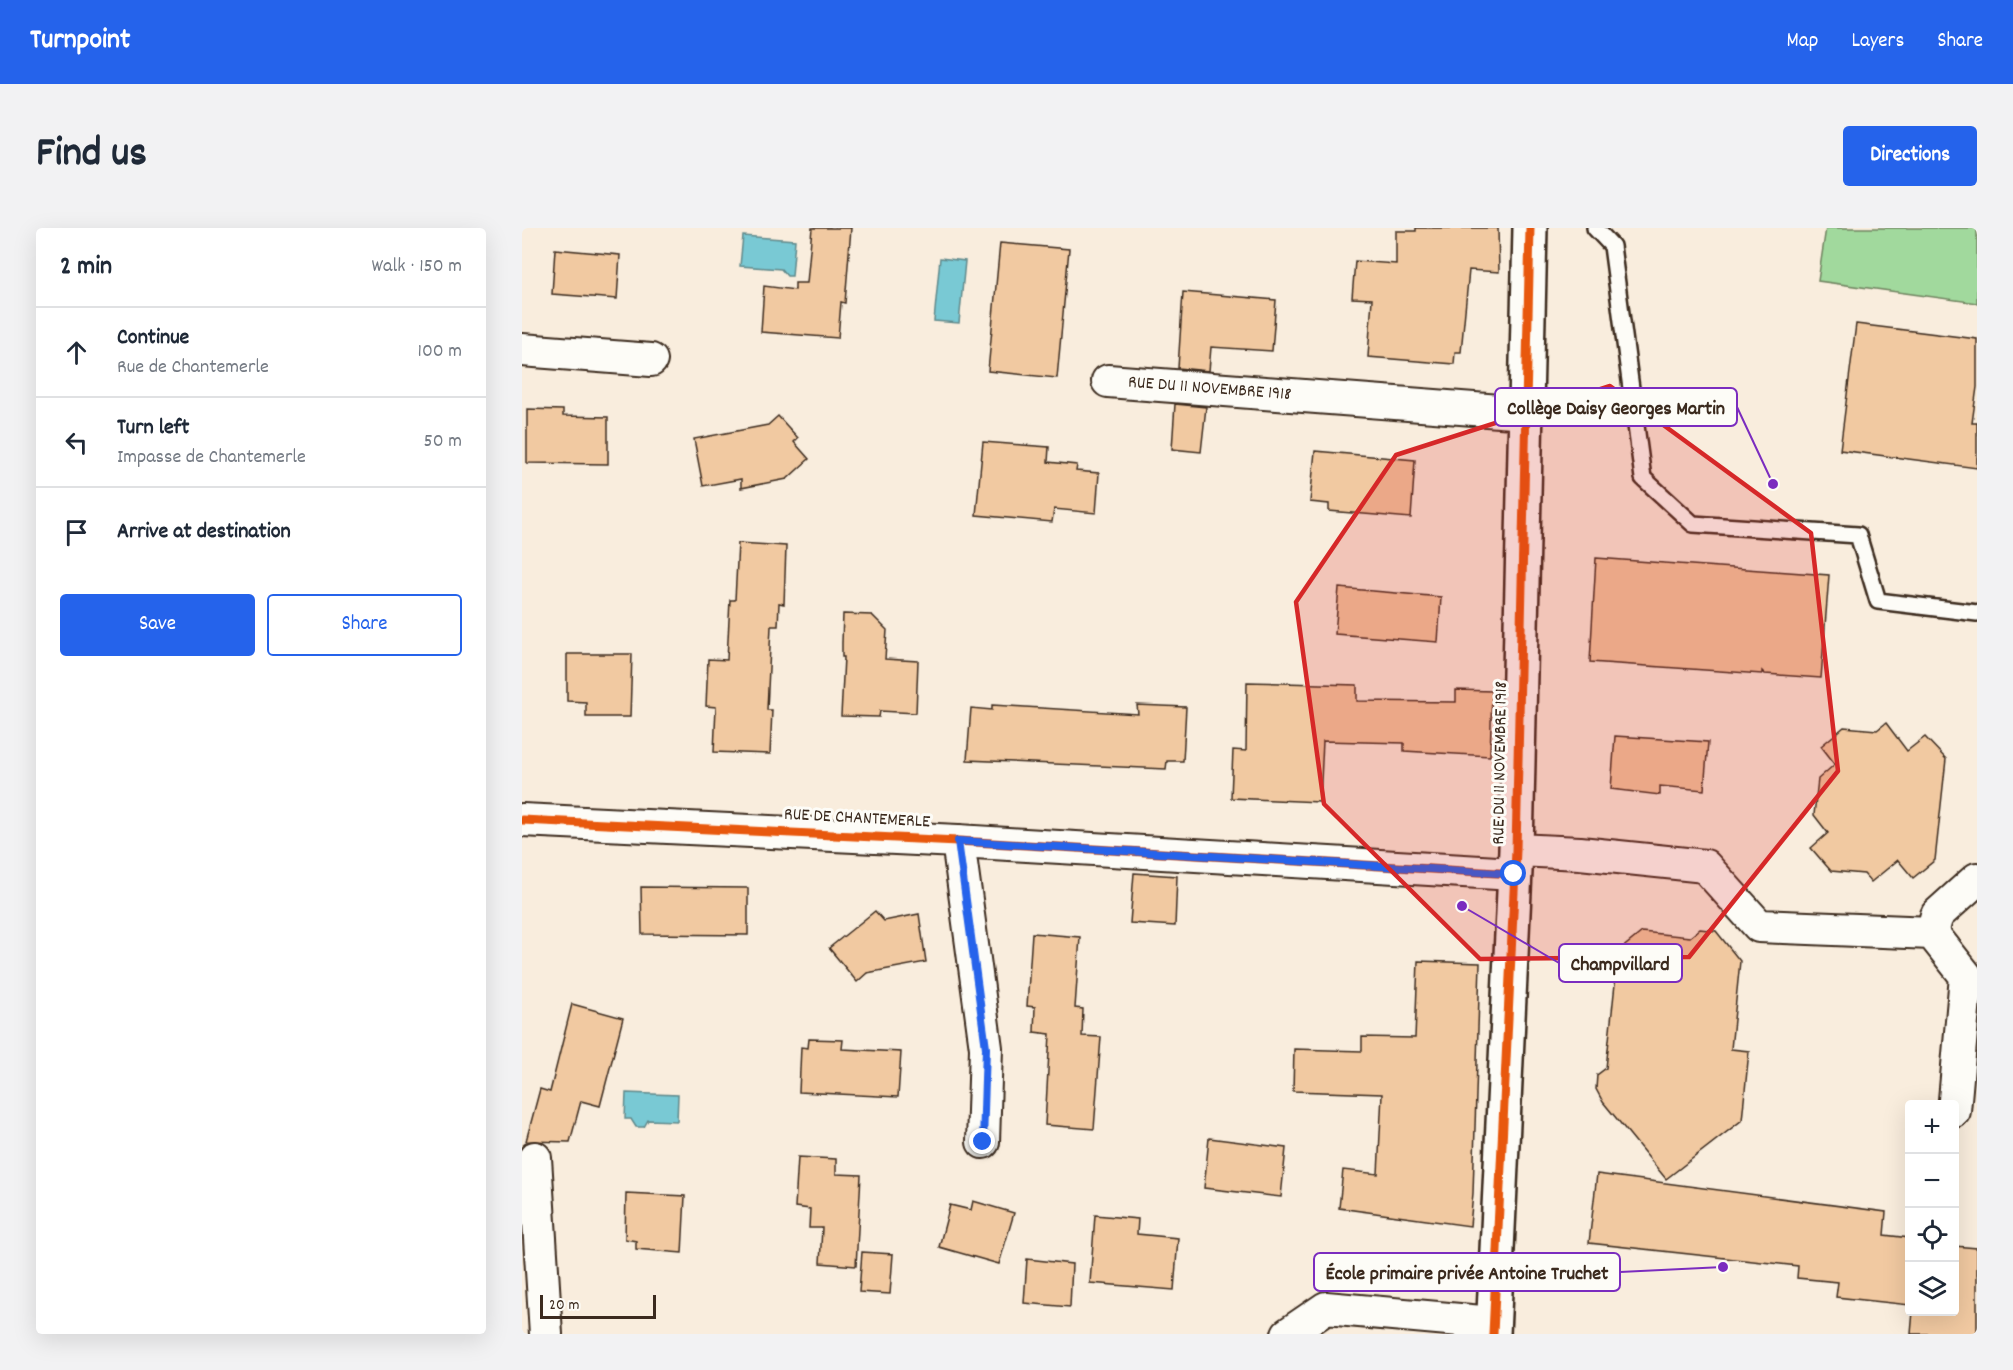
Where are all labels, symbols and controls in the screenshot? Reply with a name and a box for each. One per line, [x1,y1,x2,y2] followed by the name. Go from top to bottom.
[30,22,130,62] text: Turnpoint
[1787,27,1818,57] text: Map
[1851,27,1904,57] text: Layers
[1937,27,1983,57] text: Share
[36,126,147,186] text: Find us
[1843,126,1977,186] button: Directions
[60,249,112,286] text: 2 min
[372,253,462,281] text: Walk · 150 m
[117,323,189,354] text: Continue
[60,336,93,369] icon: ahead
[418,338,462,366] text: 100 m
[117,354,269,382] text: Rue de Chantemerle
[1127,370,1292,407] street label: RUE DU 11 NOVEMBRE 1918
[1495,388,1737,426] callout: Collège Daisy Georges Martin
[1507,396,1725,424] text: Collège Daisy Georges Martin
[117,413,189,444] text: Turn left
[60,426,93,459] icon: left
[424,428,462,456] text: 50 m
[117,444,306,472] text: Impasse de Chantemerle
[60,516,93,549] icon: arrive
[117,517,291,548] text: Arrive at destination
[60,594,255,656] button: Save
[267,594,462,656] button: Share
[1487,681,1515,845] street label: RUE DU 11 NOVEMBRE 1918
[783,803,931,835] street label: RUE DE CHANTEMERLE
[1500,860,1526,886] route start
[1559,944,1682,982] callout: Champvillard
[1570,952,1670,980] text: Champvillard
[1905,1100,1959,1316] map controls
[1905,1100,1959,1154] button: +
[969,1128,995,1154] route end
[1905,1154,1959,1208] button: −
[1905,1208,1959,1262] button: locate
[1314,1253,1620,1291] callout: École primaire privée Antoine Truchet
[1326,1261,1609,1289] text: École primaire privée Antoine Truchet
[1905,1262,1959,1316] button: layers
[540,1292,656,1320] scale bar
[549,1294,579,1317] text: 20 m

